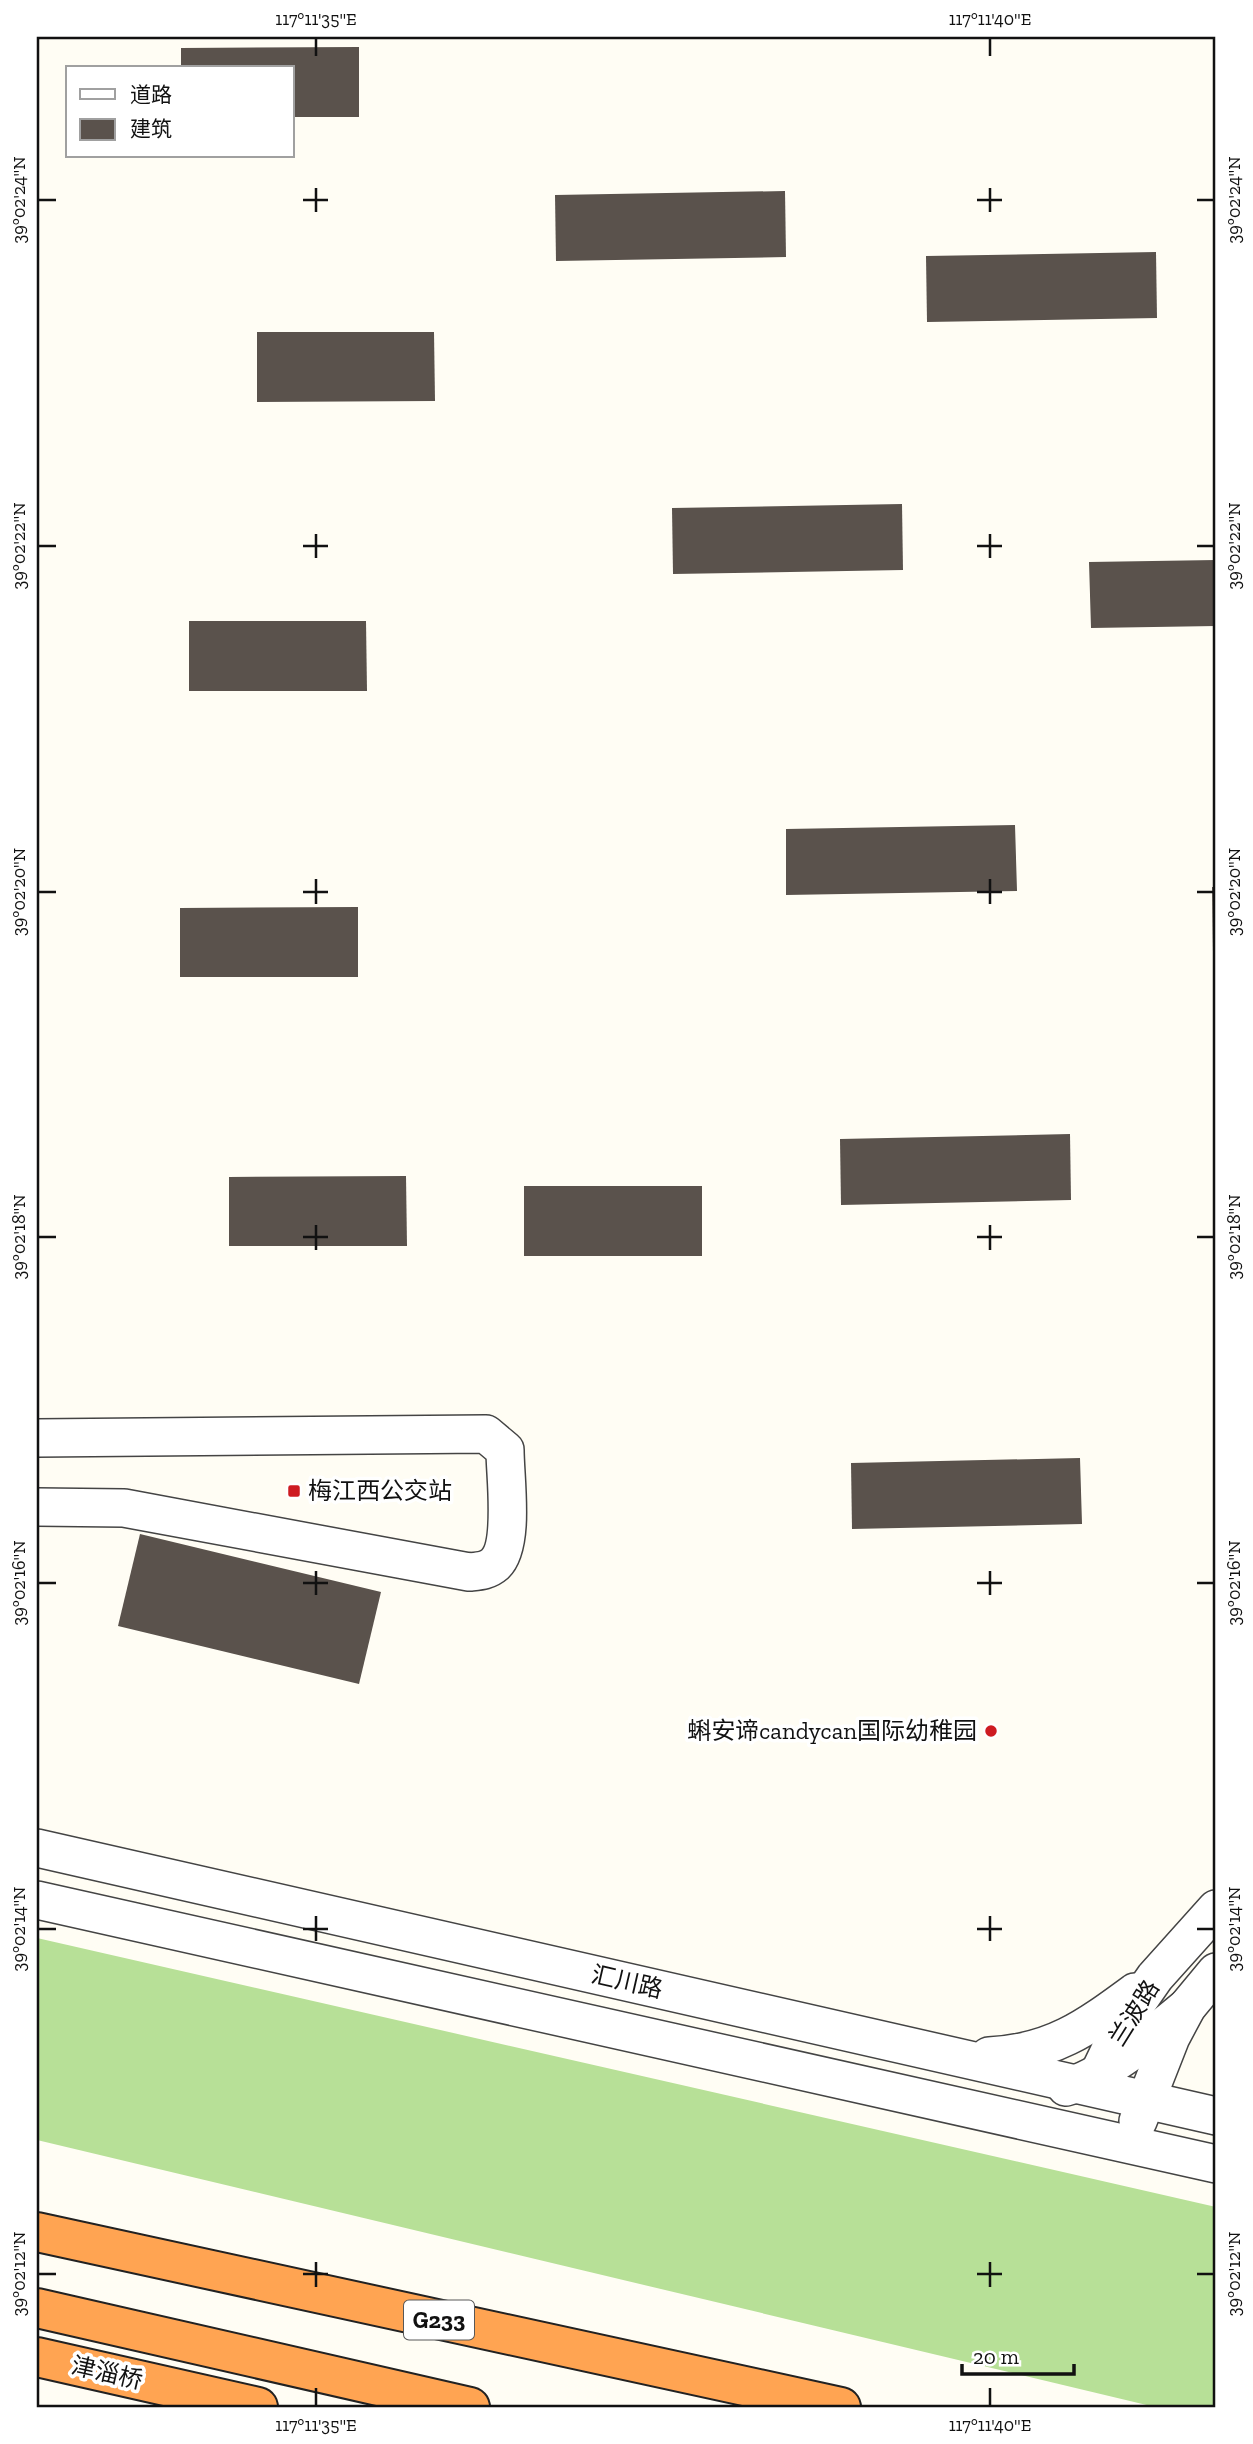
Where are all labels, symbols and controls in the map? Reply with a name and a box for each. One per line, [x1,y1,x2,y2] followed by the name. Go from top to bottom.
[275,8,357,30] text: 117°11'35"E
[949,8,1031,30] text: 117°11'40"E
[66,66,294,158] legend
[130,82,172,107] text: 道路
[130,116,172,141] text: 建筑
[8,156,30,244] text: 39°02'24"N
[1223,156,1245,244] text: 39°02'24"N
[8,502,30,590] text: 39°02'22"N
[1223,502,1245,590] text: 39°02'22"N
[8,848,30,936] text: 39°02'20"N
[1223,848,1245,936] text: 39°02'20"N
[8,1194,30,1280] text: 39°02'18"N
[1223,1194,1245,1280] text: 39°02'18"N
[308,1476,452,1505] place label: 梅江西公交站
[286,1483,302,1499] marker: 梅江西公交站
[8,1540,30,1626] text: 39°02'16"N
[1223,1540,1245,1626] text: 39°02'16"N
[687,1716,977,1745] place label: 蝌安谛candycan国际幼稚园
[983,1723,999,1739] marker: 蝌安谛candycan国际幼稚园
[8,1887,30,1971] text: 39°02'14"N
[1223,1887,1245,1971] text: 39°02'14"N
[589,1959,665,2004] street label: 汇川路
[1102,1975,1165,2051] street label: 兰波路
[8,2232,30,2316] text: 39°02'12"N
[1223,2232,1245,2316] text: 39°02'12"N
[404,2300,474,2340] road number: G233
[962,2332,1074,2376] scale bar
[973,2344,1019,2369] text: 20 m
[69,2350,145,2395] street label: 津淄桥
[275,2414,357,2436] text: 117°11'35"E
[949,2414,1031,2436] text: 117°11'40"E

